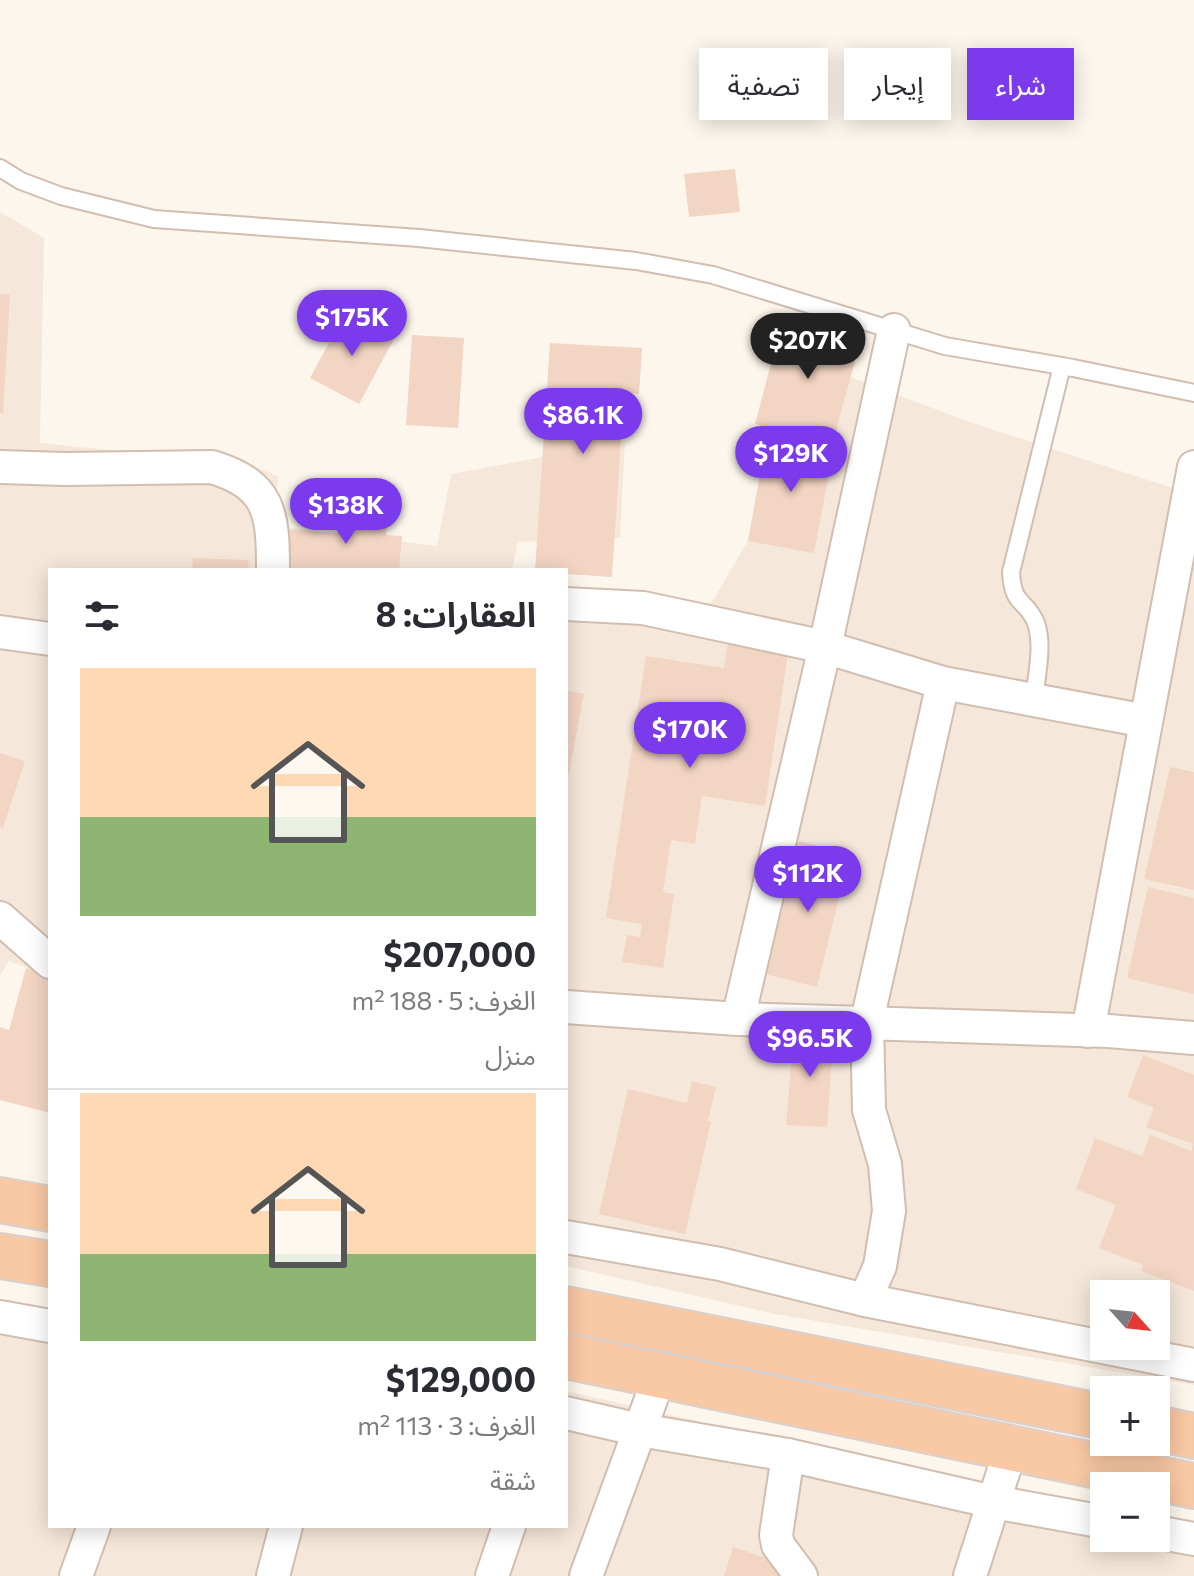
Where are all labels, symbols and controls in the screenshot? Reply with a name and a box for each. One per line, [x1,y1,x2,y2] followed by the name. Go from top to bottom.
[699,48,828,120] chip: تصفية
[844,48,951,120] chip: إيجار
[967,48,1074,120] chip: شراء
[296,290,408,358] pin: $175K
[315,300,389,331] text: $175K
[752,313,864,381] pin: $207K
[768,323,848,354] text: $207K
[518,388,648,456] pin: $86.1K
[542,398,624,429] text: $86.1K
[735,426,847,494] pin: $129K
[753,436,829,467] text: $129K
[290,478,402,546] pin: $138K
[308,488,384,519] text: $138K
[375,592,536,634] text: العقارات: 8
[80,594,124,638] icon: filters
[634,702,746,770] pin: $170K
[652,712,728,743] text: $170K
[236,720,380,864] icon: home
[752,846,864,914] pin: $112K
[772,856,844,887] text: $112K
[383,932,536,974] text: $207,000
[351,984,536,1015] text: الغرف: 5 · 188 m²
[745,1011,875,1079] pin: $96.5K
[767,1021,853,1052] text: $96.5K
[485,1039,536,1070] text: منزل
[236,1145,380,1289] icon: home
[1090,1280,1170,1360] north arrow
[1090,1280,1170,1552] map controls
[386,1357,536,1399] text: $129,000
[1090,1376,1170,1456] button: +
[357,1409,536,1440] text: الغرف: 3 · 113 m²
[490,1464,536,1495] text: شقة
[1090,1472,1170,1552] button: −

